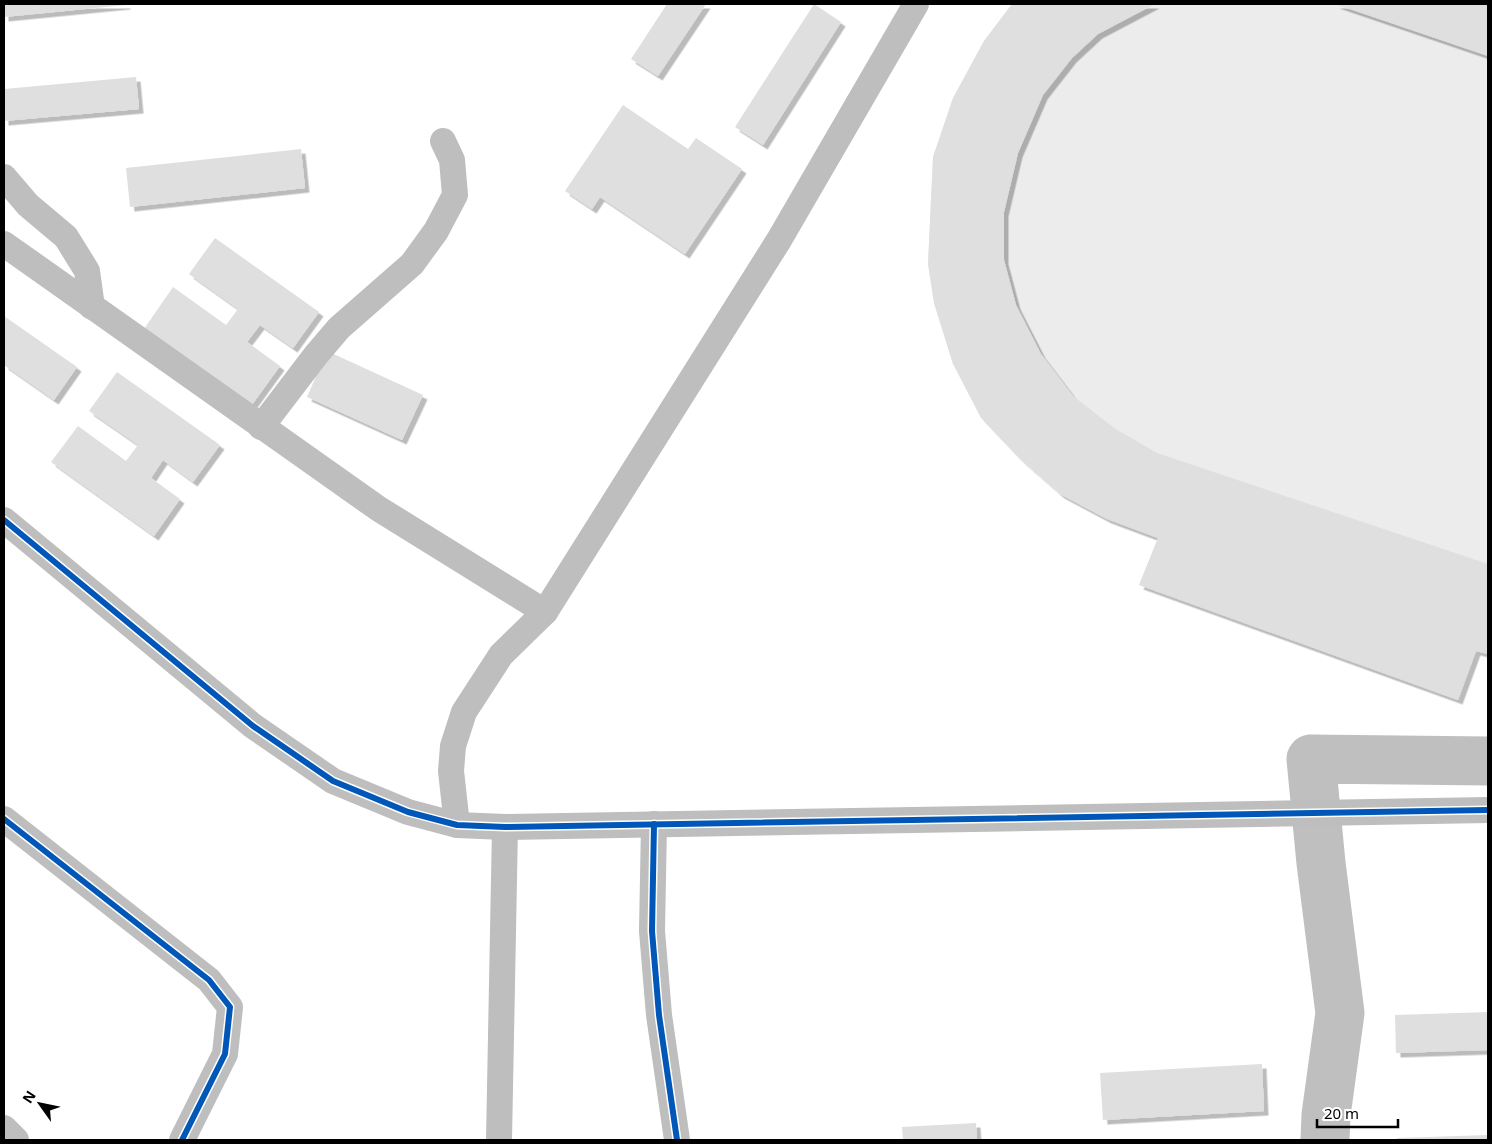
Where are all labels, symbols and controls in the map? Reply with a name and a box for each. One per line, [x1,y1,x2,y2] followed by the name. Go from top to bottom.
[15,1079,65,1129] north arrow
[18,1087,40,1107] text: N
[1317,1096,1398,1128] scale bar
[1324,1103,1359,1123] text: 20 m

